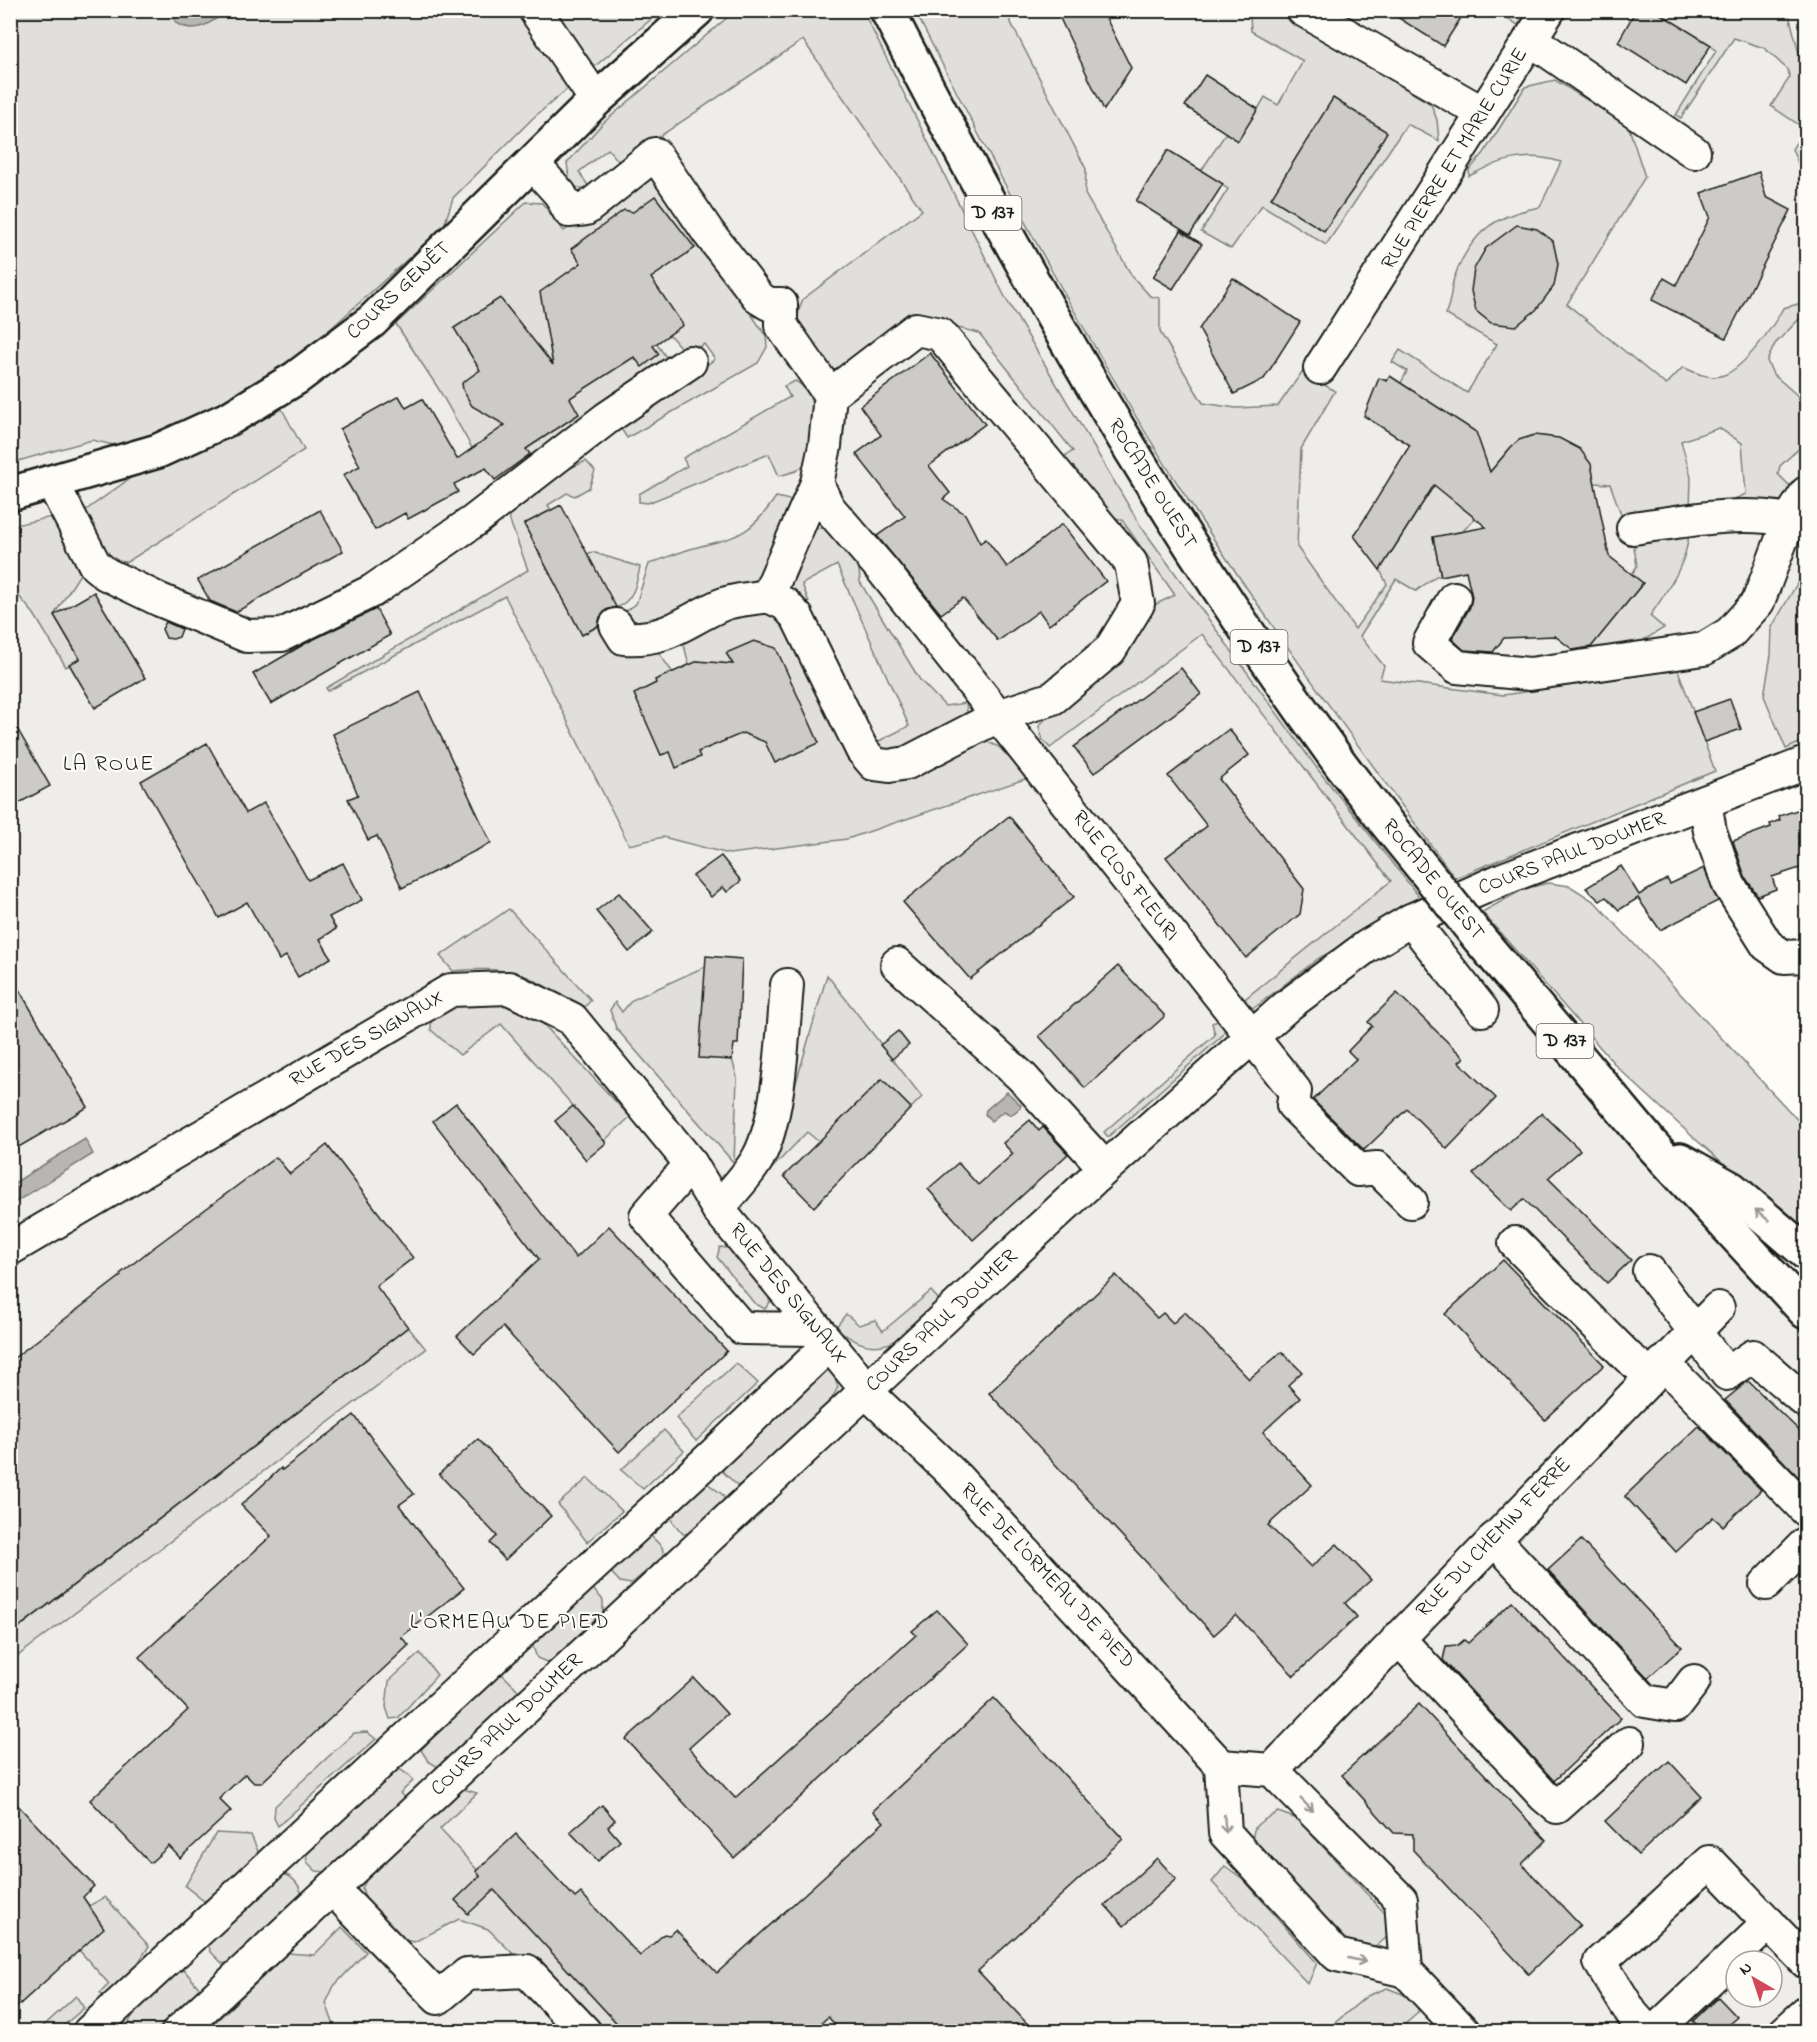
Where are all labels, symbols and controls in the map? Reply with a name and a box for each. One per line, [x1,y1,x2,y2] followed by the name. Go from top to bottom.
[1374,42,1536,276] street label: RUE PIERRE ET MARIE CURIE
[964,196,1022,230] road number: D 137
[340,235,458,347] street label: COURS GENÊT
[1100,413,1204,555] street label: ROCADE OUEST
[1230,630,1288,664] road number: D 137
[63,749,155,781] district label: LA ROUE
[1064,804,1186,948] street label: RUE CLOS FLEURI
[1474,804,1670,903] street label: COURS PAUL DOUMER
[1375,813,1491,947] street label: ROCADE OUEST
[284,983,450,1095] street label: RUE DES SIGNAUX
[1536,1024,1594,1058] road number: D 137
[1755,1208,1770,1222] one-way arrow
[722,1217,854,1371] street label: RUE DES SIGNAUX
[859,1242,1025,1399] street label: COURS PAUL DOUMER
[1409,1451,1579,1625] street label: RUE DU CHEMIN FERRÉ
[953,1476,1141,1676] street label: RUE DE L'ORMEAU DE PIED
[410,1607,610,1639] district label: L'ORMEAU DE PIED
[424,1646,590,1803] street label: COURS PAUL DOUMER
[1300,1798,1314,1813] one-way arrow
[1220,1813,1231,1833] one-way arrow
[1724,1949,1784,2009] north arrow
[1347,1954,1366,1966] one-way arrow
[1734,1956,1758,1982] text: N

